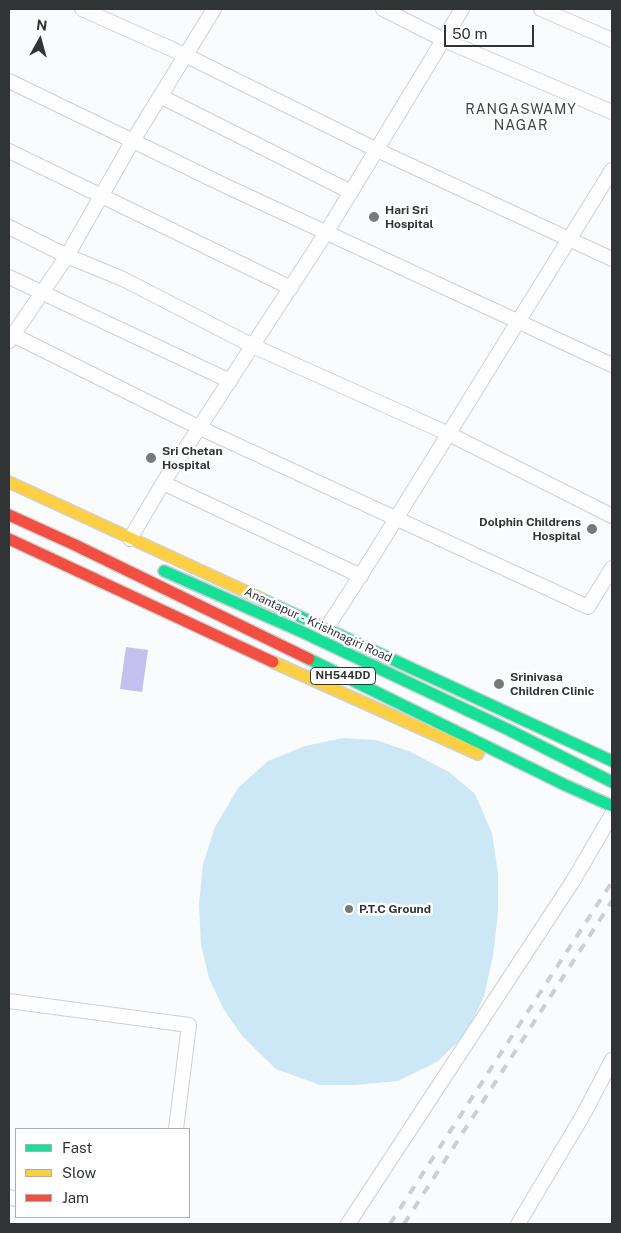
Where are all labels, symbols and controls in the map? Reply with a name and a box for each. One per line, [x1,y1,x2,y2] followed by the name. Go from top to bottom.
[15,15,65,65] north arrow
[446,15,536,47] scale bar
[35,17,48,34] text: N
[452,25,487,42] text: 50 m
[464,102,578,134] district label: RANGASWAMY NAGAR
[385,203,433,231] place label: Hari Sri Hospital
[367,210,381,224] marker: Hari Sri Hospital
[162,444,223,472] place label: Sri Chetan Hospital
[144,451,158,465] marker: Sri Chetan Hospital
[479,515,581,543] place label: Dolphin Childrens Hospital
[585,522,599,536] marker: Dolphin Childrens Hospital
[242,584,394,666] street label: Anantapur - Krishnagiri Road
[310,668,376,684] road number: NH544DD
[510,670,594,698] place label: Srinivasa Children Clinic
[492,677,506,691] marker: Srinivasa Children Clinic
[359,902,431,916] place label: P.T.C Ground
[343,903,355,915] marker: P.T.C Ground
[15,1128,190,1218] legend
[62,1139,92,1156] text: Fast
[62,1164,96,1181] text: Slow
[62,1189,89,1206] text: Jam

